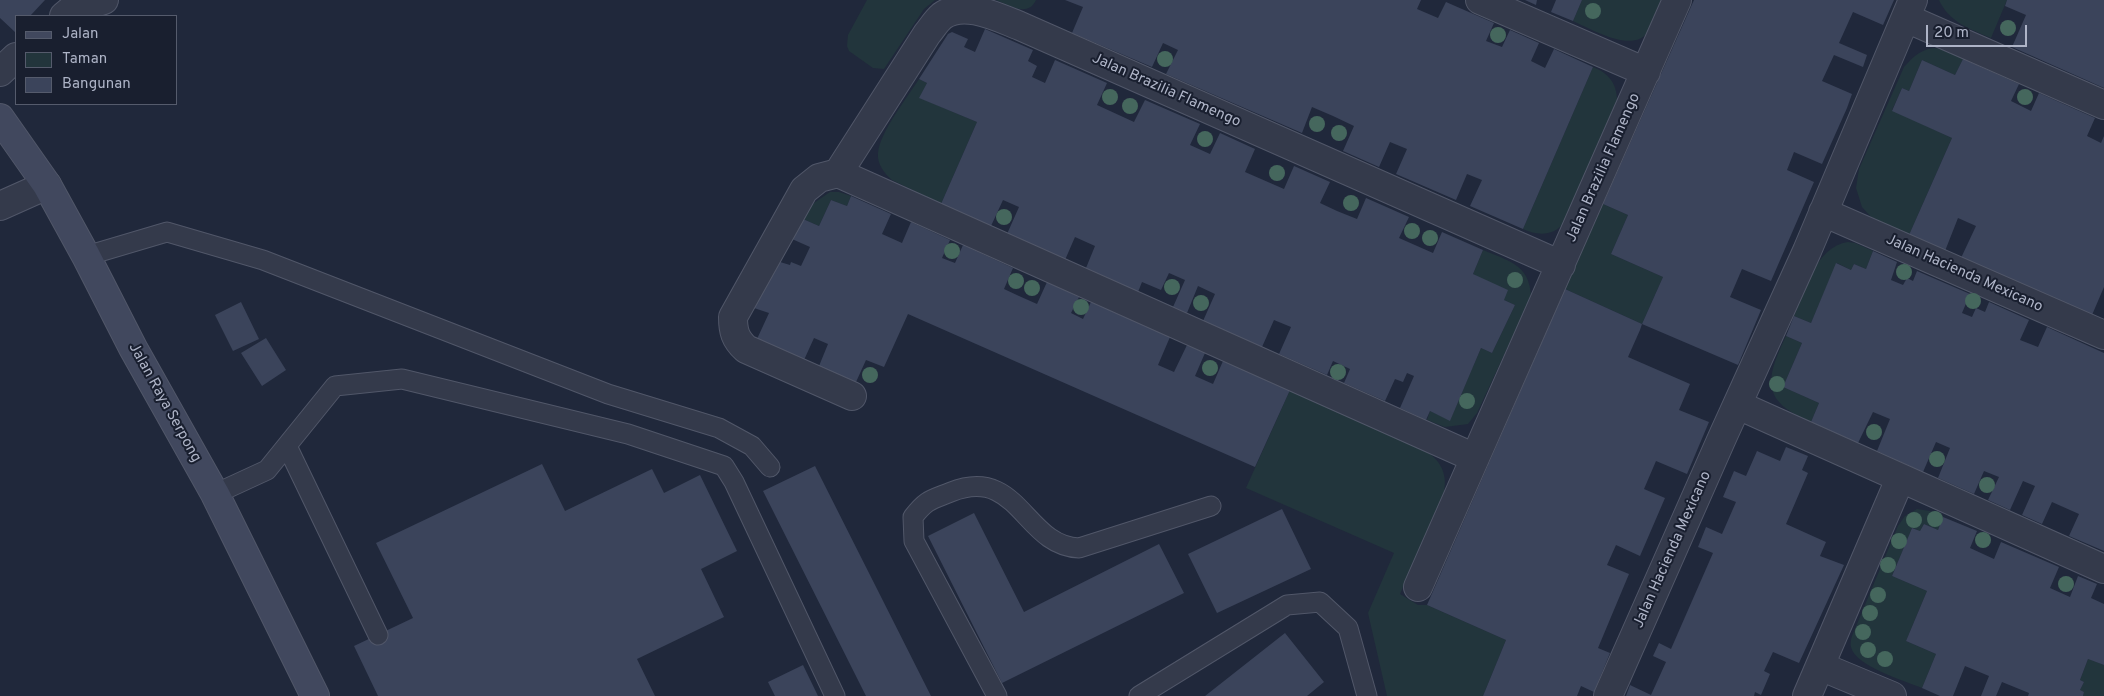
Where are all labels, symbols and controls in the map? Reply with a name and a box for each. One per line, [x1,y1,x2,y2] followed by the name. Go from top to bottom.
[15,15,178,105] legend
[1929,15,2030,47] scale bar
[1934,24,1969,43] text: 20 m
[62,25,99,44] text: Jalan
[62,50,107,69] text: Taman
[1089,50,1243,132] street label: Jalan Brazilia Flamengo
[62,75,131,94] text: Bangunan
[1563,91,1645,245] street label: Jalan Brazilia Flamengo
[1883,231,2045,317] street label: Jalan Hacienda Mexicano
[124,340,204,466] street label: Jalan Raya Serpong
[1630,469,1716,631] street label: Jalan Hacienda Mexicano

